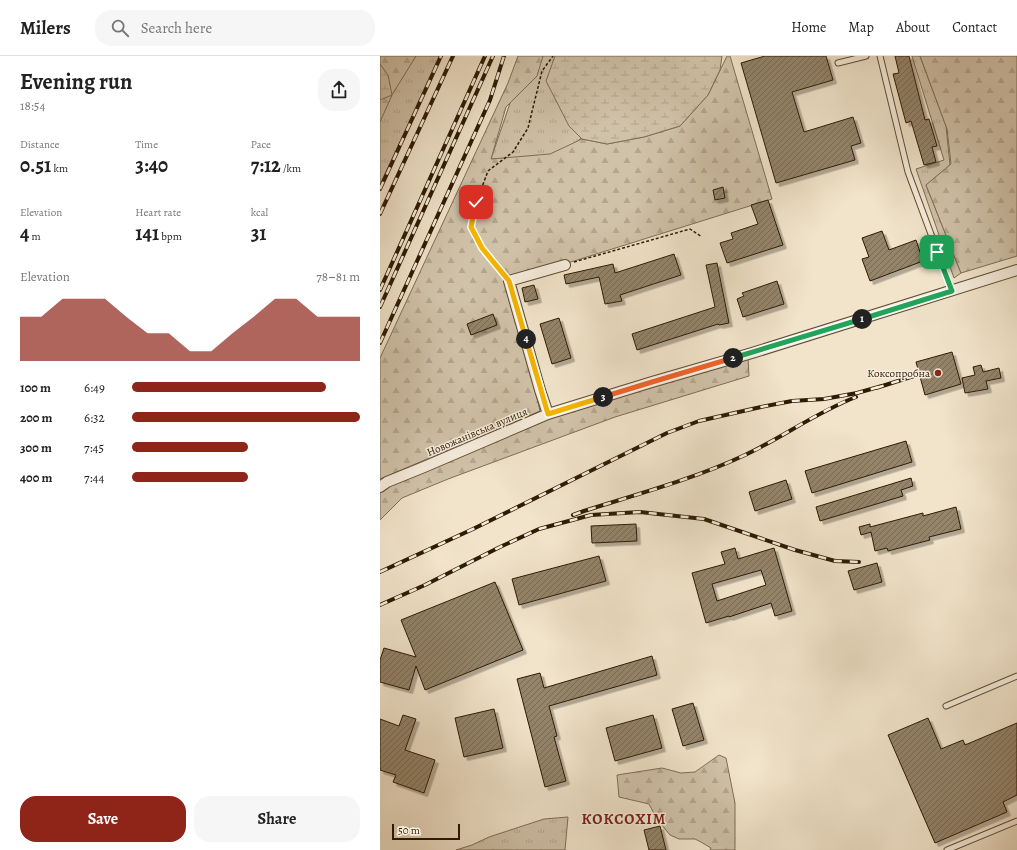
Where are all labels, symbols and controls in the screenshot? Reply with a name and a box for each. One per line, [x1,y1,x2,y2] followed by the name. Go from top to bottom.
[95,10,375,46] search box
[20,15,71,41] text: Milers
[109,17,131,39] icon: search
[141,18,212,38] text: Search here
[791,18,826,37] text: Home
[848,18,874,37] text: Map
[896,18,930,37] text: About
[952,18,997,37] text: Contact
[20,67,132,97] text: Evening run
[318,69,360,111] button: share
[20,97,45,114] text: 18:54
[20,137,59,152] text: Distance
[135,137,158,152] text: Time
[251,137,271,152] text: Pace
[20,152,51,179] text: 0.51
[135,152,168,179] text: 3:40
[251,152,281,179] text: 7:12
[51,161,68,176] text: km
[281,161,301,176] text: /km
[459,185,493,219] pin
[465,191,487,213] icon: check
[20,205,62,220] text: Elevation
[135,205,181,220] text: Heart rate
[251,205,268,220] text: kcal
[20,220,29,247] text: 4
[135,220,159,247] text: 141
[251,220,266,247] text: 31
[29,229,41,244] text: m
[159,229,182,244] text: bpm
[920,235,954,269] pin
[926,241,948,263] icon: arrive
[20,268,70,285] text: Elevation
[316,268,360,285] text: 78–81 m
[852,309,872,329] pin: 1
[860,311,864,326] text: 1
[516,329,536,349] pin: 4
[523,331,529,346] text: 4
[723,348,743,368] pin: 2
[730,350,736,365] text: 2
[867,366,931,381] place label: Коксопробна
[933,368,943,378] marker: Коксопробна
[20,379,51,396] text: 100 m
[84,379,105,396] text: 6:49
[593,387,613,407] pin: 3
[601,389,605,404] text: 3
[424,404,530,460] street label: Новожанівська вулиця
[20,409,53,426] text: 200 m
[84,409,105,426] text: 6:32
[20,439,52,456] text: 300 m
[84,439,104,456] text: 7:45
[20,469,52,486] text: 400 m
[84,469,104,486] text: 7:44
[20,796,186,842] button: Save
[194,796,360,842] button: Share
[582,809,666,829] district label: КОКСОХІМ
[392,822,460,841] scale bar
[398,823,420,838] text: 50 m

